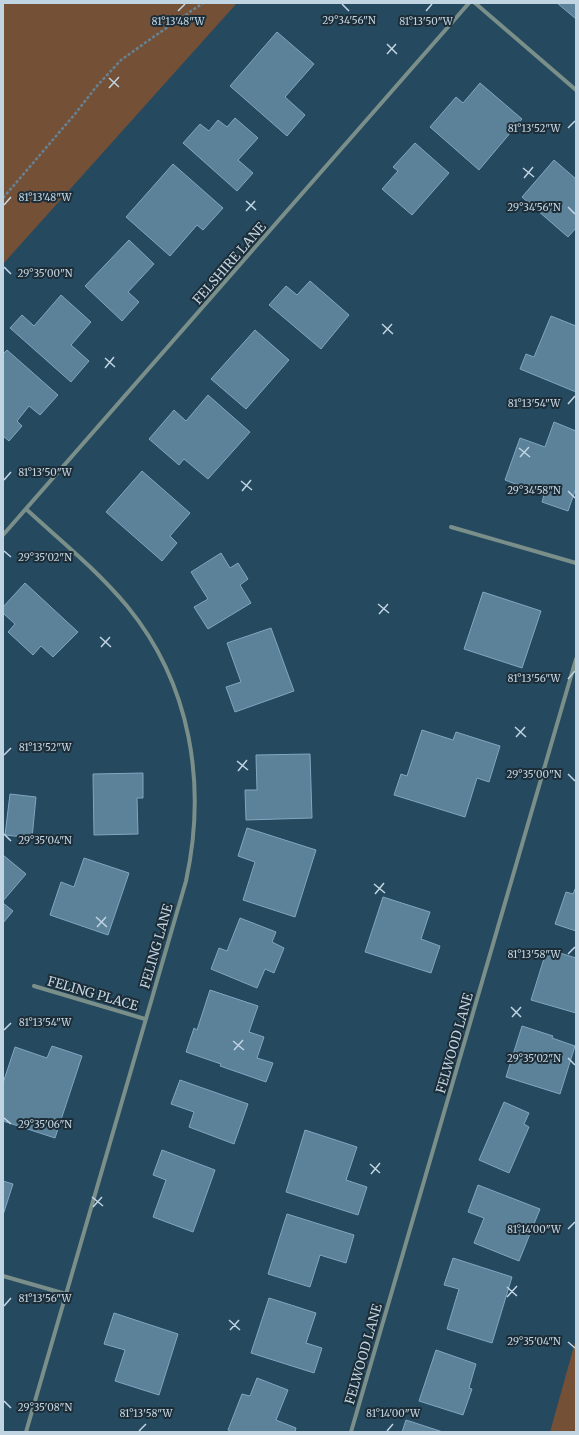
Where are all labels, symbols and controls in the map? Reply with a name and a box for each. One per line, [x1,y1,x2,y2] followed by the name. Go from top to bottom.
[322,14,376,27] text: 29°34'56"N
[152,15,205,28] text: 81°13'48"W
[399,15,454,28] text: 81°13'50"W
[508,122,561,135] text: 81°13'52"W
[19,191,72,204] text: 81°13'48"W
[507,201,561,214] text: 29°34'56"N
[189,218,270,308] street label: FELSHIRE LANE
[18,267,73,280] text: 29°35'00"N
[508,397,561,410] text: 81°13'54"W
[18,466,73,479] text: 81°13'50"W
[507,484,561,497] text: 29°34'58"N
[18,551,72,564] text: 29°35'02"N
[508,672,561,685] text: 81°13'56"W
[19,741,72,754] text: 81°13'52"W
[507,768,562,781] text: 29°35'00"N
[18,834,72,847] text: 29°35'04"N
[136,901,177,991] street label: FELING LANE
[507,948,562,961] text: 81°13'58"W
[45,972,141,1015] street label: FELING PLACE
[432,990,477,1095] street label: FELWOOD LANE
[19,1016,72,1029] text: 81°13'54"W
[507,1052,561,1065] text: 29°35'02"N
[18,1118,72,1131] text: 29°35'06"N
[507,1223,562,1236] text: 81°14'00"W
[19,1292,72,1305] text: 81°13'56"W
[341,1301,386,1406] street label: FELWOOD LANE
[507,1335,561,1348] text: 29°35'04"N
[18,1401,72,1414] text: 29°35'08"N
[119,1407,174,1420] text: 81°13'58"W
[366,1407,421,1420] text: 81°14'00"W

